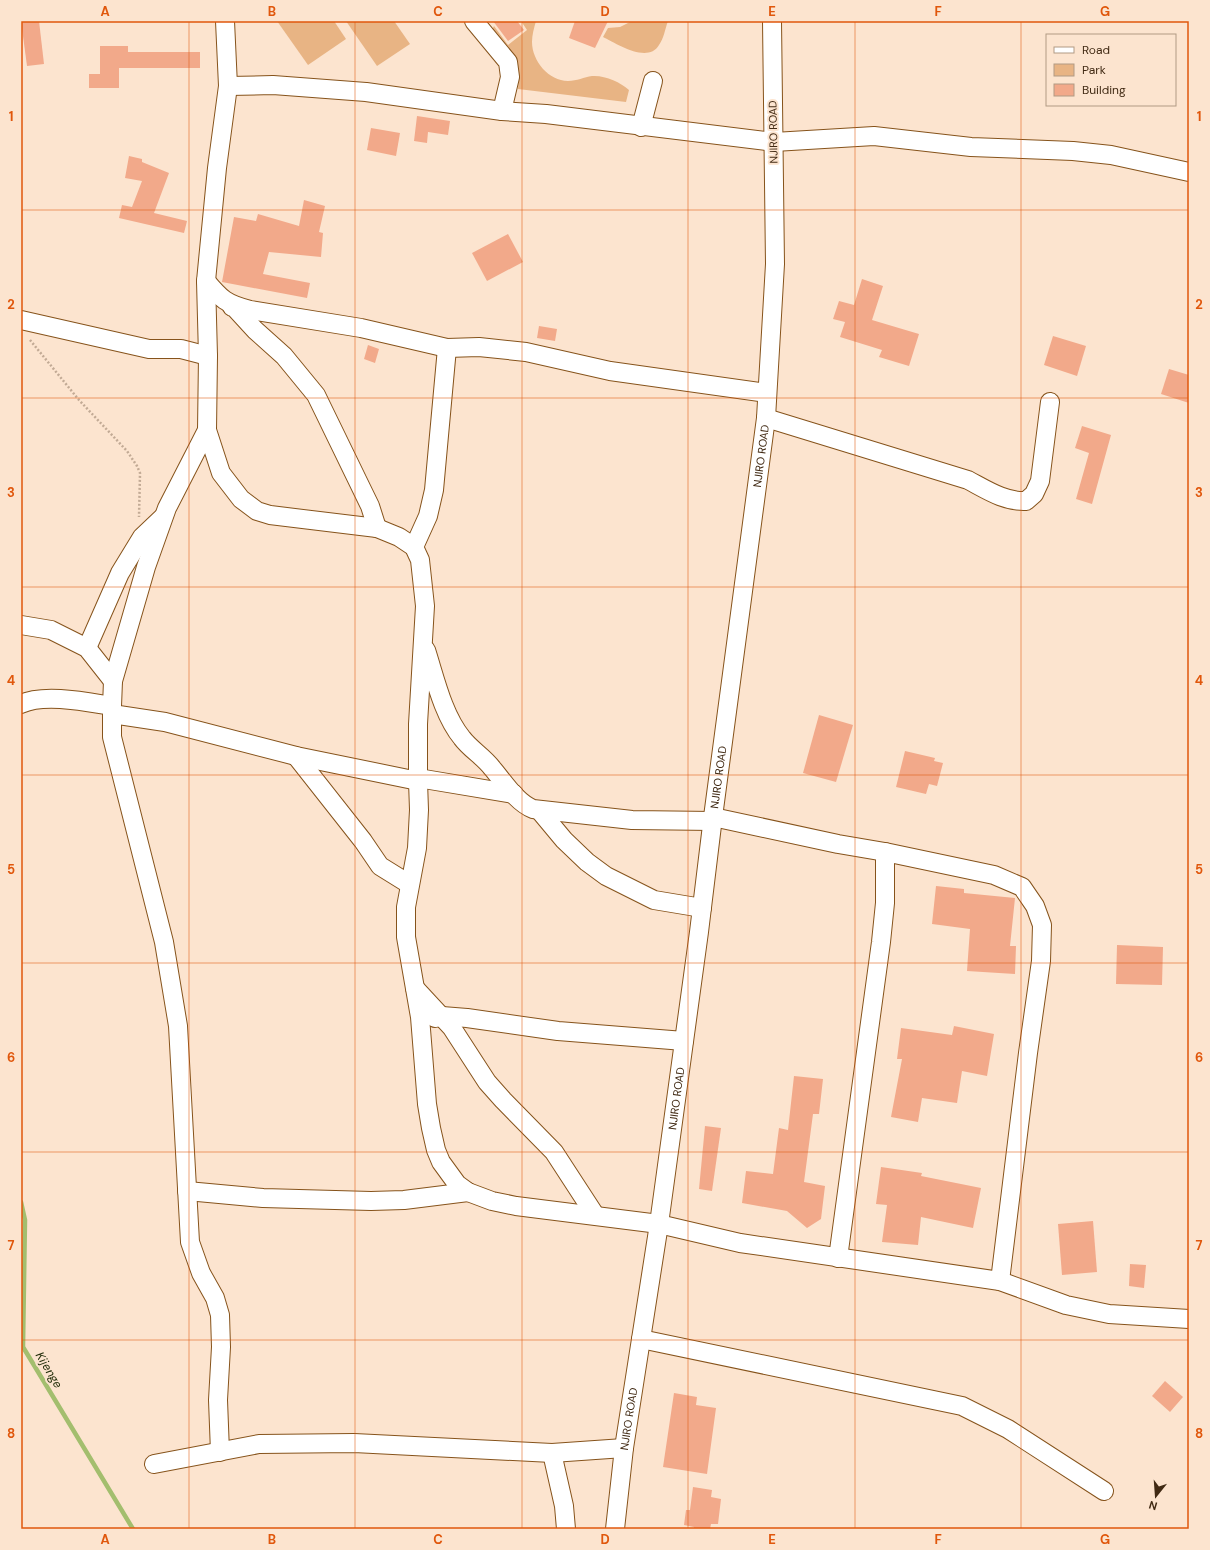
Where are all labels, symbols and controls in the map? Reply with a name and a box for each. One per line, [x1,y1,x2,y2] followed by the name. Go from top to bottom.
[100,3,110,20] text: A
[268,3,276,20] text: B
[433,3,443,20] text: C
[600,3,610,20] text: D
[768,3,776,20] text: E
[934,3,942,20] text: F
[1100,3,1110,20] text: G
[1046,34,1176,106] legend
[1082,42,1110,58] text: Road
[1082,62,1106,78] text: Park
[1082,82,1126,98] text: Building
[765,100,781,164] street label: NJIRO ROAD
[9,108,13,125] text: 1
[1197,108,1201,125] text: 1
[7,296,15,313] text: 2
[1195,296,1203,313] text: 2
[750,423,772,488] street label: NJIRO ROAD
[7,484,15,501] text: 3
[1195,484,1203,501] text: 3
[7,672,15,689] text: 4
[1195,672,1203,689] text: 4
[707,745,729,809] street label: NJIRO ROAD
[7,861,15,878] text: 5
[1195,861,1203,878] text: 5
[7,1049,15,1066] text: 6
[1195,1049,1203,1066] text: 6
[665,1066,687,1131] street label: NJIRO ROAD
[8,1237,15,1254] text: 7
[1196,1237,1203,1254] text: 7
[32,1349,66,1391] water label: Kijenge
[617,1386,640,1451] street label: NJIRO ROAD
[7,1425,15,1442] text: 8
[1195,1425,1203,1442] text: 8
[1136,1476,1176,1516] north arrow
[1147,1498,1159,1513] text: N
[100,1531,110,1548] text: A
[268,1531,276,1548] text: B
[433,1531,443,1548] text: C
[600,1531,610,1548] text: D
[768,1531,776,1548] text: E
[934,1531,942,1548] text: F
[1100,1531,1110,1548] text: G

